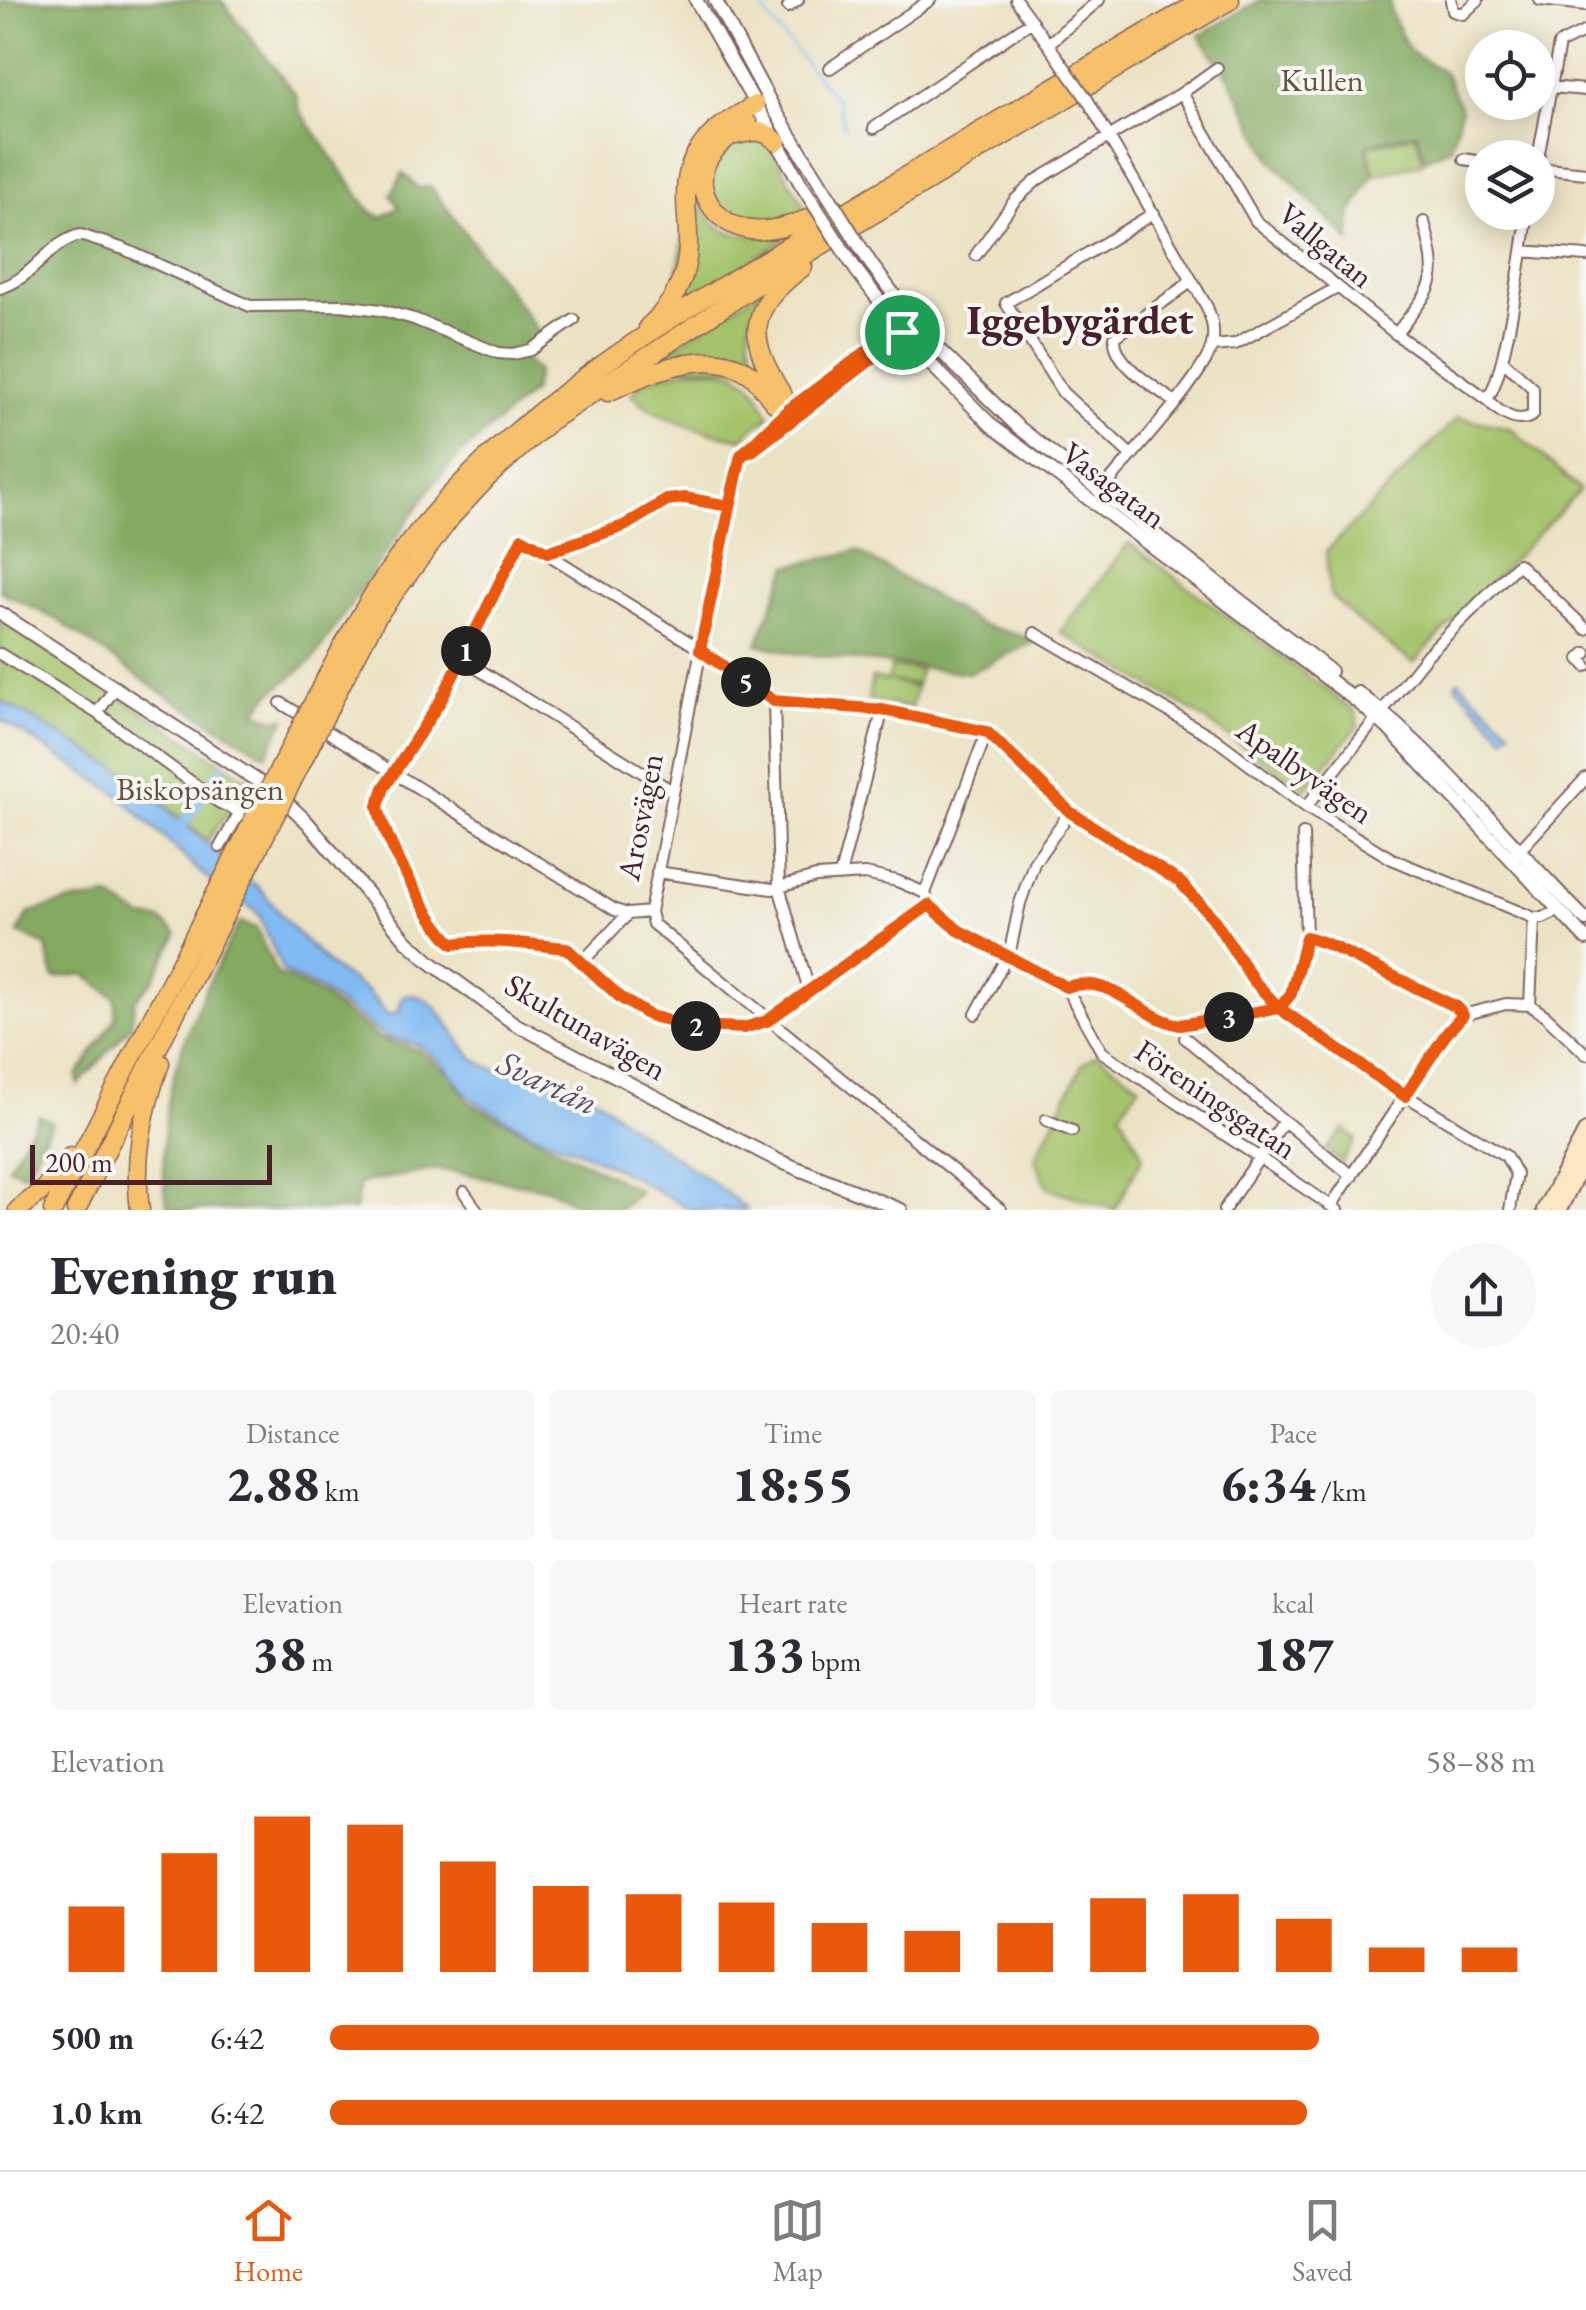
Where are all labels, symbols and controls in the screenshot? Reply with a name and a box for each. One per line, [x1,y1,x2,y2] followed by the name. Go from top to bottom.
[1465,30,1555,230] map controls
[1465,30,1555,120] button: locate
[1280,59,1364,101] park label: Kullen
[1465,140,1555,230] button: layers
[1269,193,1383,297] street label: Vallgatan
[860,290,945,375] pin
[966,292,1194,347] district label: Iggebygärdet
[875,305,930,360] icon: arrive
[1053,432,1175,538] street label: Vasagatan
[441,626,491,676] pin: 1
[459,633,473,669] text: 1
[721,657,771,707] pin: 5
[739,664,753,700] text: 5
[1227,708,1382,834] street label: Apalbyvägen
[607,750,673,885] street label: Arosvägen
[116,768,284,810] park label: Biskopsängen
[498,964,675,1090] street label: Skultunavägen
[1204,992,1254,1042] pin: 3
[1222,999,1236,1035] text: 3
[671,1001,721,1051] pin: 2
[689,1008,703,1044] text: 2
[1127,1029,1305,1169] street label: Föreningsgatan
[490,1039,605,1125] water label: Svartån
[30,1140,272,1184] scale bar
[45,1144,113,1180] text: 200 m
[50,1239,337,1310] text: Evening run
[1431,1243,1536,1348] button: share
[50,1312,119,1354] text: 20:40
[246,1415,339,1451] text: Distance
[764,1415,822,1451] text: Time
[1270,1415,1317,1451] text: Pace
[226,1451,319,1516] text: 2.88
[732,1451,854,1516] text: 18:55
[1220,1451,1315,1516] text: 6:34
[319,1473,360,1509] text: km
[1315,1473,1367,1509] text: /km
[242,1585,343,1621] text: Elevation
[739,1585,847,1621] text: Heart rate
[1272,1585,1314,1621] text: kcal
[252,1621,306,1686] text: 38
[724,1621,805,1686] text: 133
[1253,1621,1334,1686] text: 187
[306,1643,333,1679] text: m
[805,1643,862,1679] text: bpm
[50,1740,165,1782] text: Elevation
[1426,1740,1536,1782] text: 58–88 m
[50,2017,134,2059] text: 500 m
[210,2017,264,2059] text: 6:42
[50,2092,143,2134] text: 1.0 km
[210,2092,264,2134] text: 6:42
[234,2193,303,2289] tab: Home
[770,2193,825,2289] tab: Map
[1292,2193,1352,2289] tab: Saved

